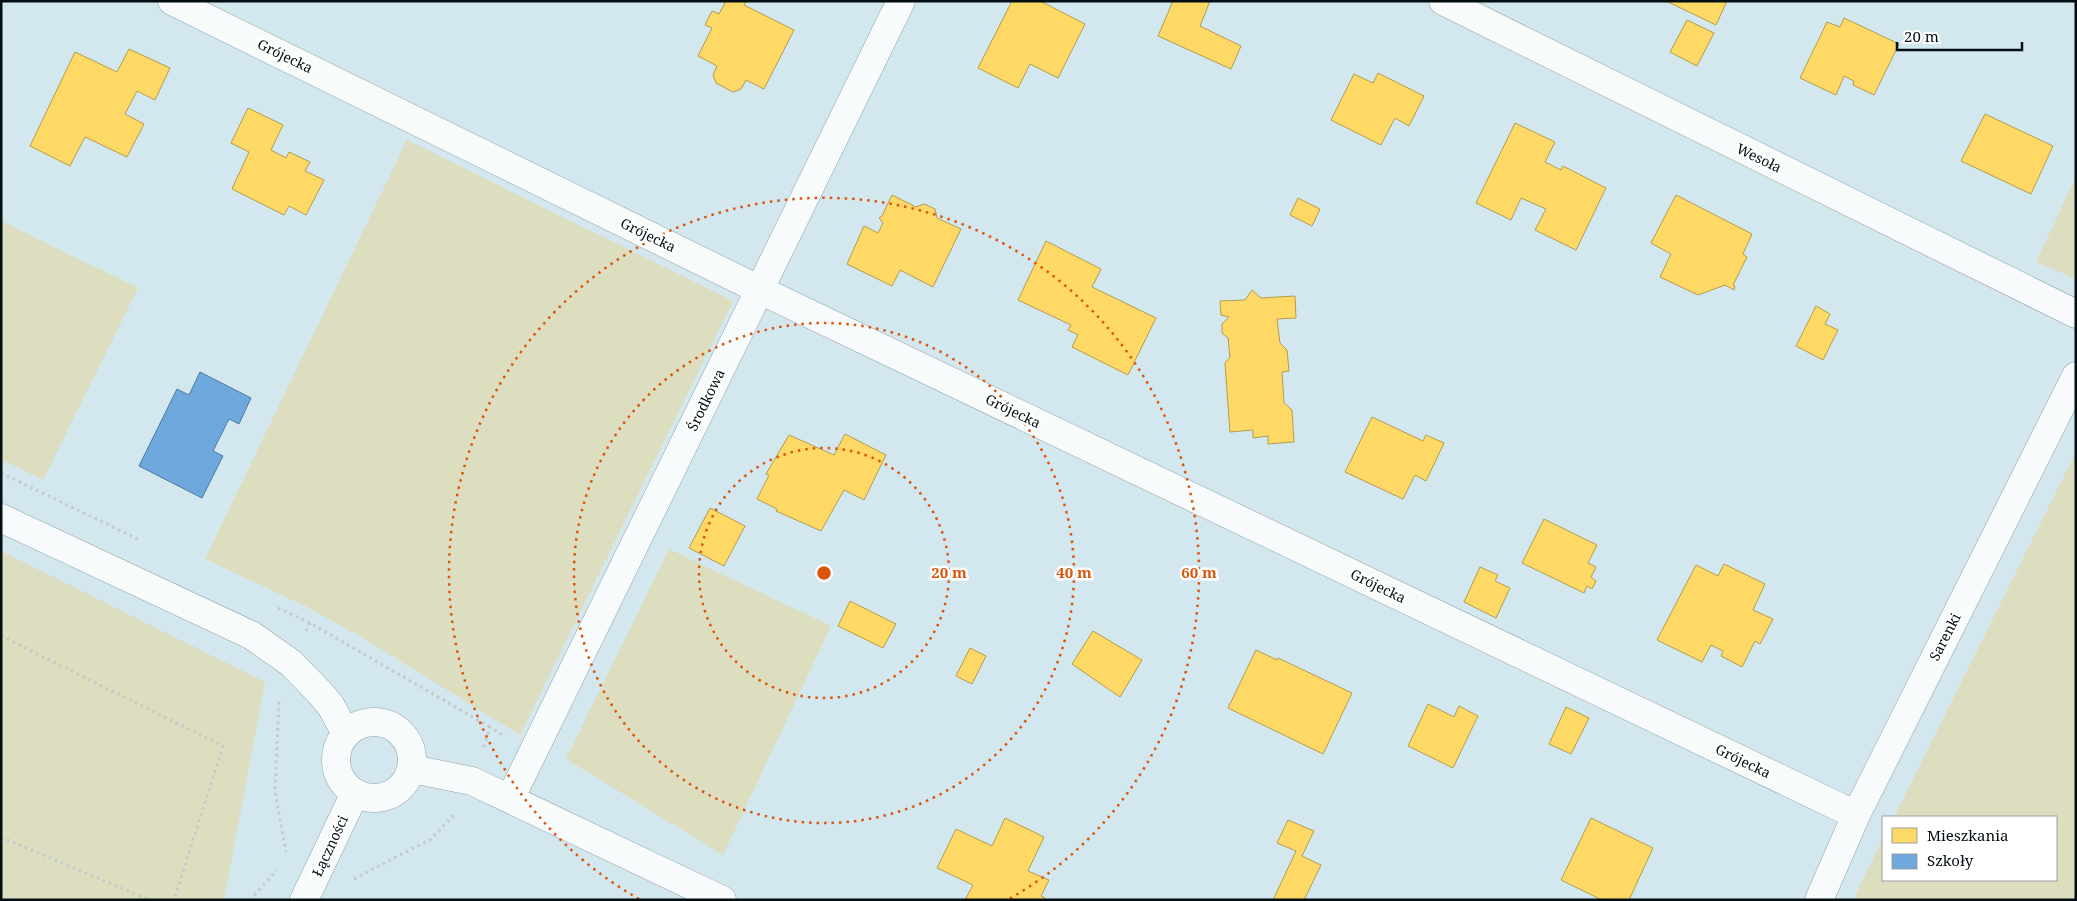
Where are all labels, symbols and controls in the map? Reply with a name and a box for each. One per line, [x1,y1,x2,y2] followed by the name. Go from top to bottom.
[1897,20,2022,52] scale bar
[1904,26,1939,46] text: 20 m
[254,34,316,77] street label: Grójecka
[1733,138,1785,177] street label: Wesoła
[617,213,679,256] street label: Grójecka
[682,365,729,434] street label: Środkowa
[982,389,1044,432] street label: Grójecka
[931,562,967,582] text: 20 m
[1056,562,1092,582] text: 40 m
[1181,562,1217,582] text: 60 m
[815,564,833,582] centre of rings
[1347,564,1409,607] street label: Grójecka
[1924,609,1965,664] street label: Sarenki
[1712,739,1774,782] street label: Grójecka
[307,812,352,879] street label: Łączności
[1882,816,2057,881] legend
[1927,825,2008,845] text: Mieszkania
[1927,850,1974,870] text: Szkoły

